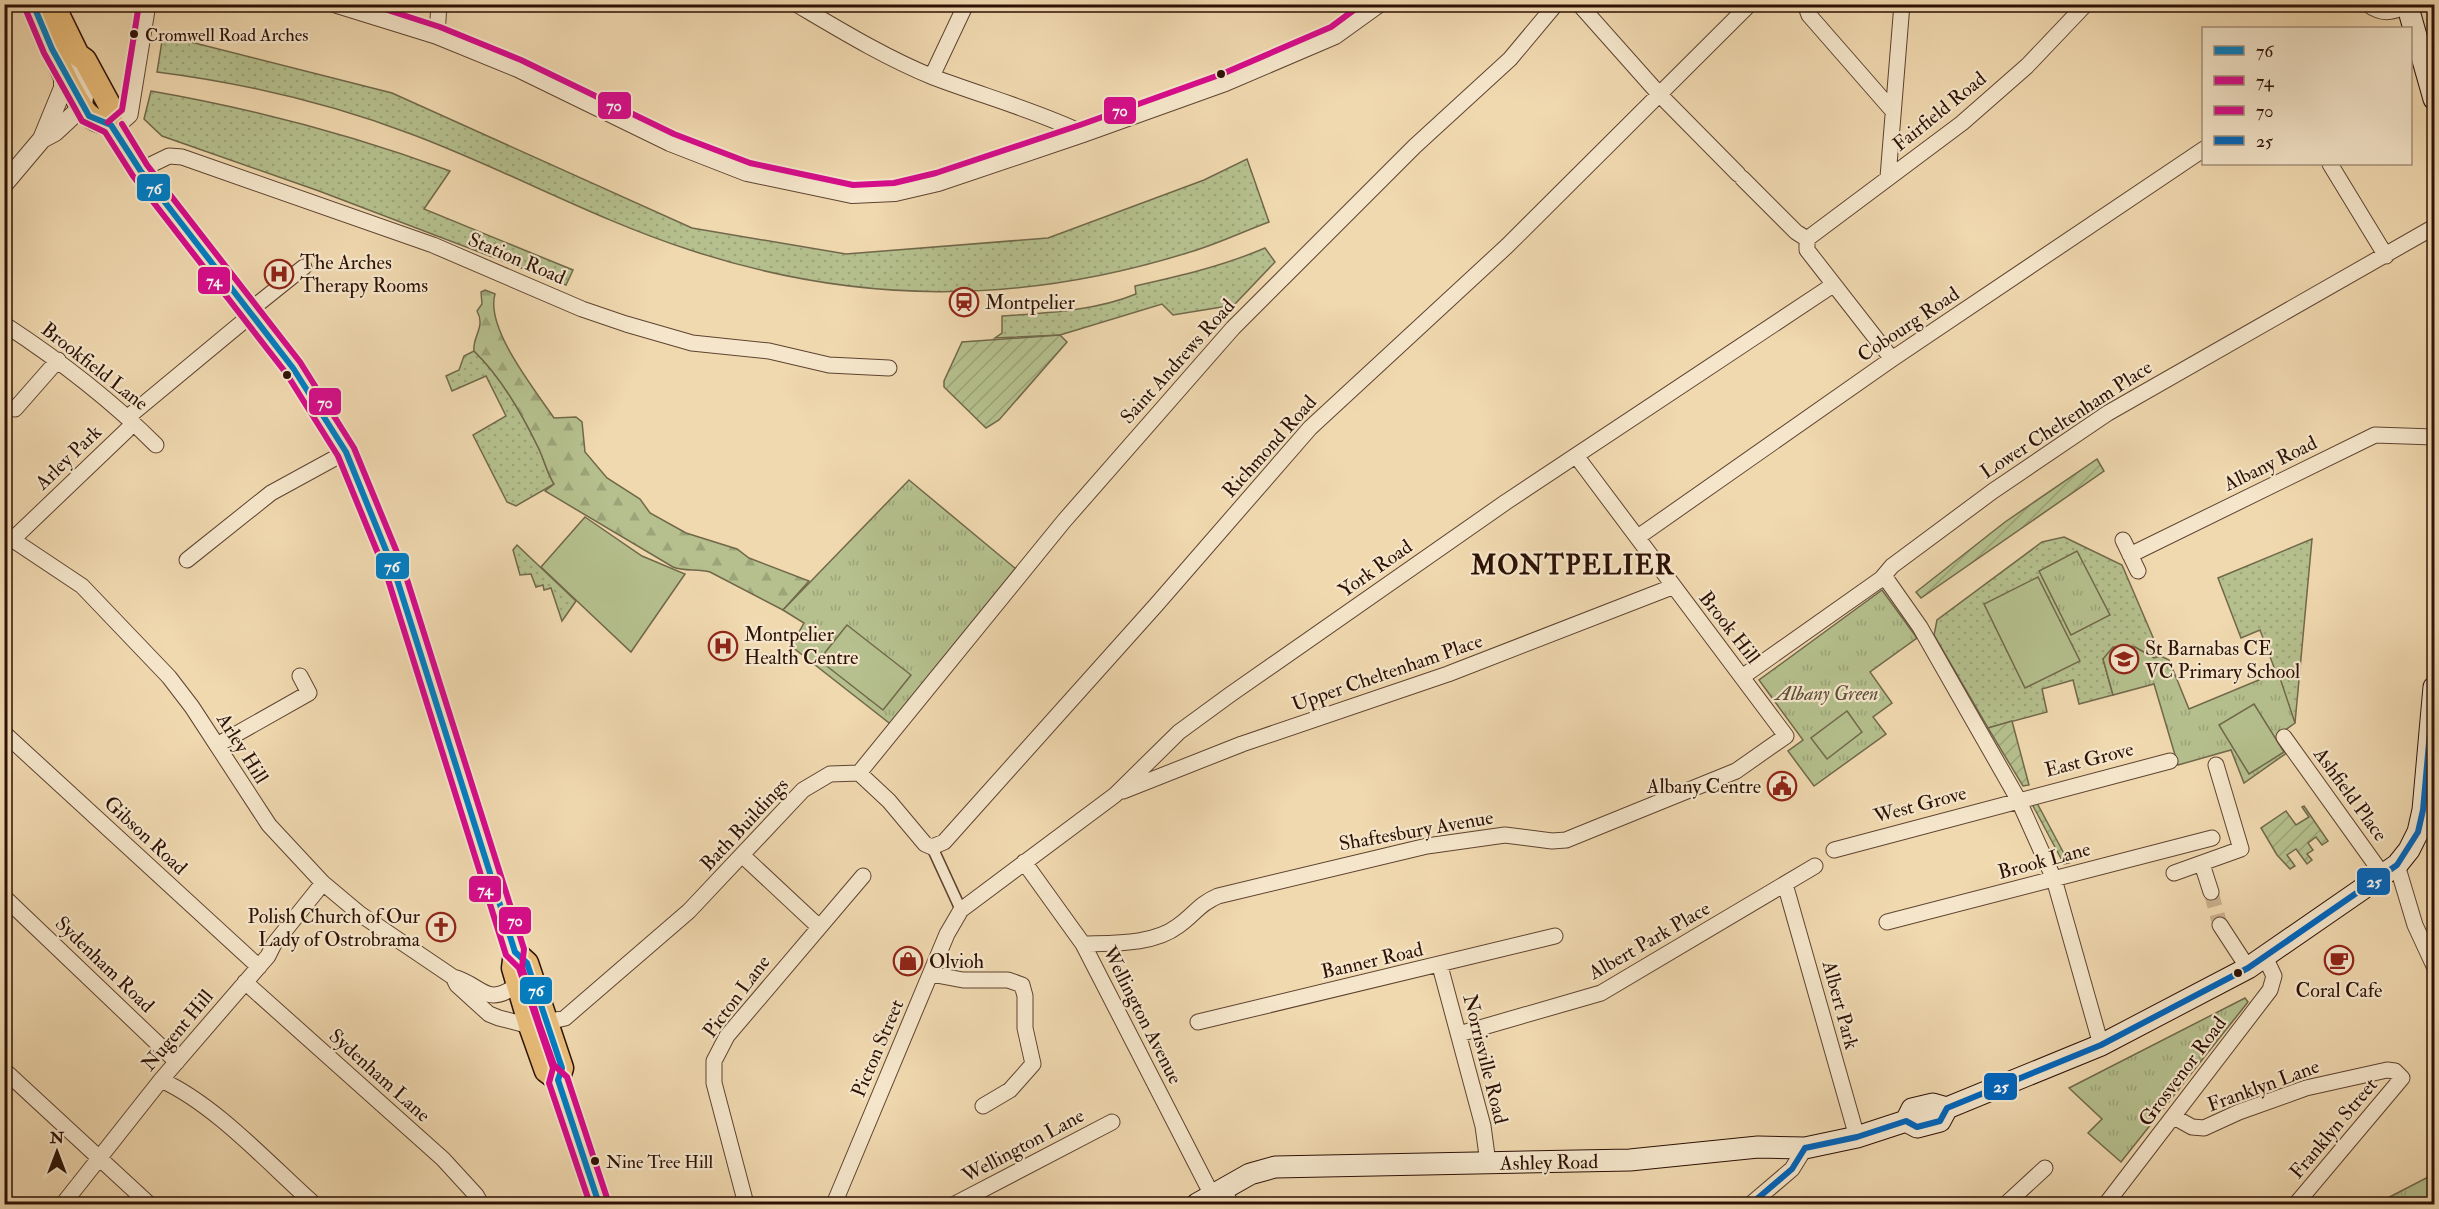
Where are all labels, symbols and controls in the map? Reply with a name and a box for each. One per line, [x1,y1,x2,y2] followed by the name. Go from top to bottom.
[145,24,308,47] place label: Cromwell Road Arches
[2202,27,2412,165] legend
[128,28,140,40] marker: Cromwell Road Arches
[2256,40,2274,63] text: 76
[1887,66,1991,157] street label: Fairfield Road
[1215,68,1227,80] unlabelled marker
[2256,70,2275,93] text: 74
[597,91,632,120] line badge: 70
[606,96,622,116] text: 70
[1103,96,1137,125] line badge: 70
[2256,100,2273,123] text: 70
[1112,101,1128,121] text: 70
[2256,130,2273,153] text: 25
[136,173,171,202] line badge: 76
[146,179,164,199] text: 76
[464,227,569,290] street label: Station Road
[300,250,428,299] place label: The Arches Therapy Rooms
[263,258,295,290] hospital icon: The Arches Therapy Rooms
[197,266,231,295] line badge: 74
[206,271,223,291] text: 74
[1853,281,1964,368] street label: Cobourg Road
[948,286,980,318] station icon: Montpelier
[985,290,1075,316] place label: Montpelier
[1115,294,1240,429] street label: Saint Andrews Road
[36,317,153,416] street label: Brookfield Lane
[1976,355,2157,484] street label: Lower Cheltenham Place
[281,369,293,381] unlabelled marker
[308,387,342,416] line badge: 70
[1217,390,1322,503] street label: Richmond Road
[317,393,333,413] text: 70
[29,419,107,496] street label: Arley Park
[2219,430,2321,497] street label: Albany Road
[1334,534,1417,603] street label: York Road
[1470,550,1675,582] district label: MONTPELIER
[375,552,410,580] line badge: 76
[384,557,402,577] text: 76
[1693,586,1766,669] street label: Brook Hill
[744,622,858,670] place label: Montpelier Health Centre
[1288,628,1486,718] street label: Upper Cheltenham Place
[707,630,739,662] hospital icon: Montpelier Health Centre
[2145,636,2300,684] place label: St Barnabas CE VC Primary School
[2108,643,2140,675] school or university icon: St Barnabas CE VC Primary School
[1774,681,1878,706] park label: Albany Green
[211,708,274,788] street label: Arley Hill
[2042,736,2136,783] street label: East Grove
[2308,742,2393,846] street label: Ashfield Place
[1766,770,1798,802] public building icon: Albany Centre
[695,772,794,876] street label: Bath Buildings
[1646,774,1761,799] place label: Albany Centre
[1870,780,1969,829] street label: West Grove
[99,791,193,880] street label: Gibson Road
[1337,805,1495,856] street label: Shaftesbury Avenue
[1995,836,2093,885] street label: Brook Lane
[2356,867,2391,896] line badge: 25
[2366,872,2383,892] text: 25
[468,875,502,903] line badge: 74
[477,880,494,900] text: 74
[1583,896,1714,986] street label: Albert Park Place
[248,904,421,952] place label: Polish Church of Our Lady of Ostrobrama
[498,906,532,935] line badge: 70
[50,911,160,1018] street label: Sydenham Road
[425,911,457,943] church icon: Polish Church of Our Lady of Ostrobrama
[507,911,523,931] text: 70
[1319,937,1426,984] street label: Banner Road
[1097,941,1188,1088] street label: Wellington Avenue
[2323,944,2355,976] cafe icon: Coral Cafe
[892,945,924,977] shop icon: Olvioh
[929,949,985,974] place label: Olvioh
[697,950,776,1043] street label: Picton Lane
[1816,957,1864,1052] street label: Albert Park
[2232,967,2244,979] unlabelled marker
[519,976,553,1005] line badge: 76
[2296,978,2382,1003] place label: Coral Cafe
[528,981,546,1001] text: 76
[136,984,219,1076] street label: Nugent Hill
[1457,992,1514,1127] street label: Norrisville Road
[846,995,909,1101] street label: Picton Street
[2133,1011,2232,1131] street label: Grosvenor Road
[324,1023,436,1127] street label: Sydenham Lane
[2204,1054,2323,1117] street label: Franklyn Lane
[1983,1072,2018,1101] line badge: 25
[2284,1072,2383,1184] street label: Franklyn Street
[1993,1077,2010,1097] text: 25
[957,1103,1089,1189] street label: Wellington Lane
[27,1122,87,1182] north arrow
[49,1128,65,1148] text: N
[1499,1149,1598,1176] street label: Ashley Road
[606,1151,713,1174] place label: Nine Tree Hill
[589,1155,601,1167] marker: Nine Tree Hill

